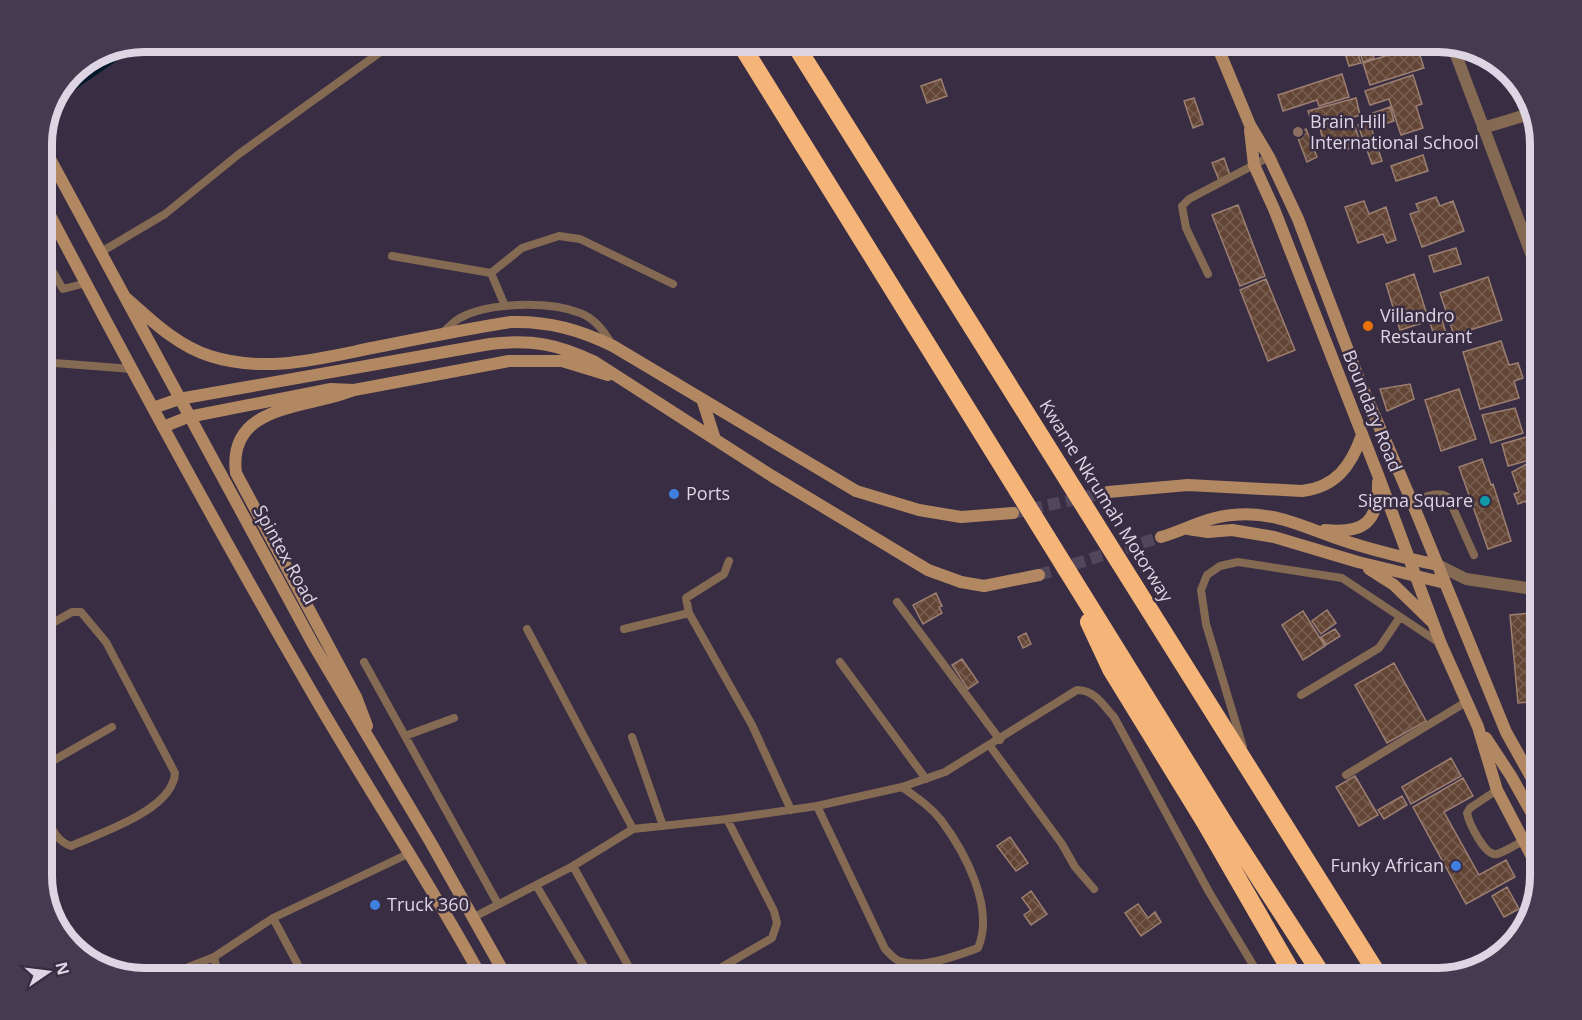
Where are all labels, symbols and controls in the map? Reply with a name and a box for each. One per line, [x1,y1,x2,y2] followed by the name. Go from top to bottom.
[1310,109,1479,154] place label: Brain Hill International School
[1291,125,1305,139] marker: Brain Hill International School
[1380,303,1472,348] place label: Villandro Restaurant
[1361,319,1375,333] marker: Villandro Restaurant
[1338,346,1408,475] street label: Boundary Road
[1034,395,1180,607] street label: Kwame Nkrumah Motorway
[686,481,730,505] place label: Ports
[667,487,681,501] marker: Ports
[1358,488,1473,512] place label: Sigma Square
[1478,494,1492,508] marker: Sigma Square
[249,501,323,608] street label: Spintex Road
[1330,853,1444,877] place label: Funky African
[1449,859,1463,873] marker: Funky African
[387,892,469,916] place label: Truck 360
[368,898,382,912] marker: Truck 360
[18,942,78,1002] north arrow
[50,959,75,977] text: N

